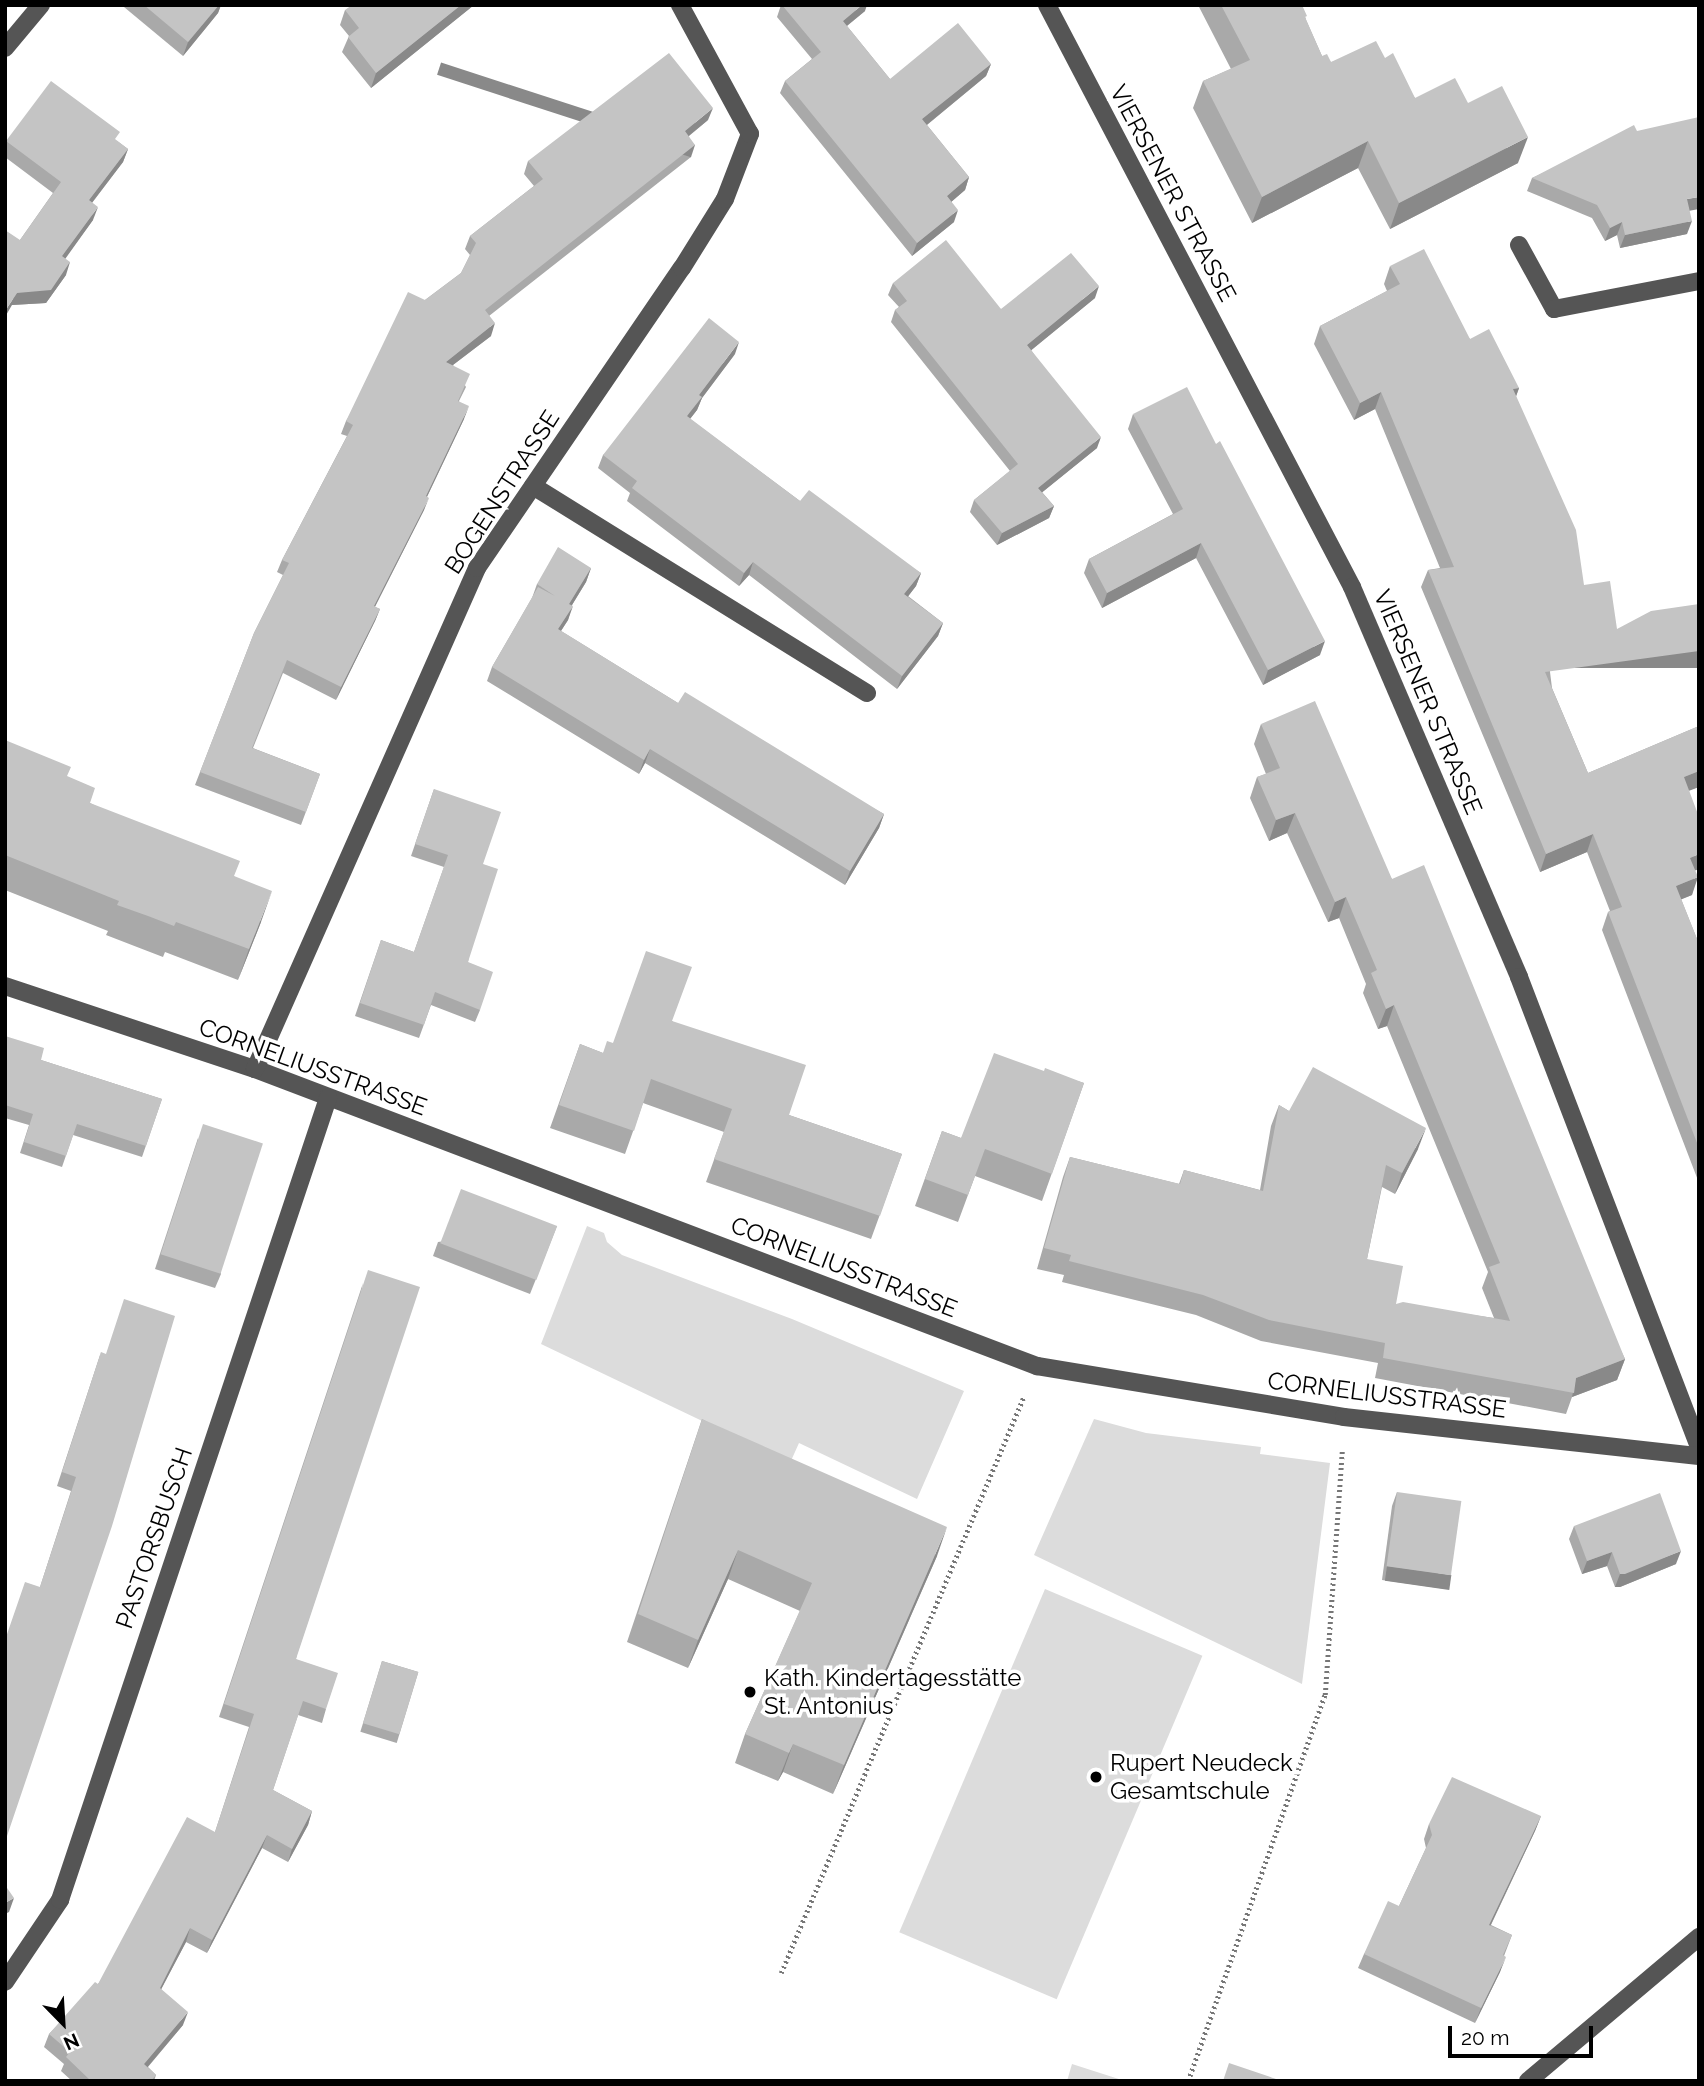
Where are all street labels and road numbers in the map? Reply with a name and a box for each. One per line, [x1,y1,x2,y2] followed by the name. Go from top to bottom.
[1104,80,1242,306] street label: VIERSENER STRASSE
[439,405,565,579] street label: BOGENSTRASSE
[1368,585,1488,819] street label: VIERSENER STRASSE
[195,1012,431,1122] street label: CORNELIUSSTRASSE
[727,1211,961,1323] street label: CORNELIUSSTRASSE
[1266,1366,1508,1424] street label: CORNELIUSSTRASSE
[110,1444,198,1632] street label: PASTORSBUSCH

